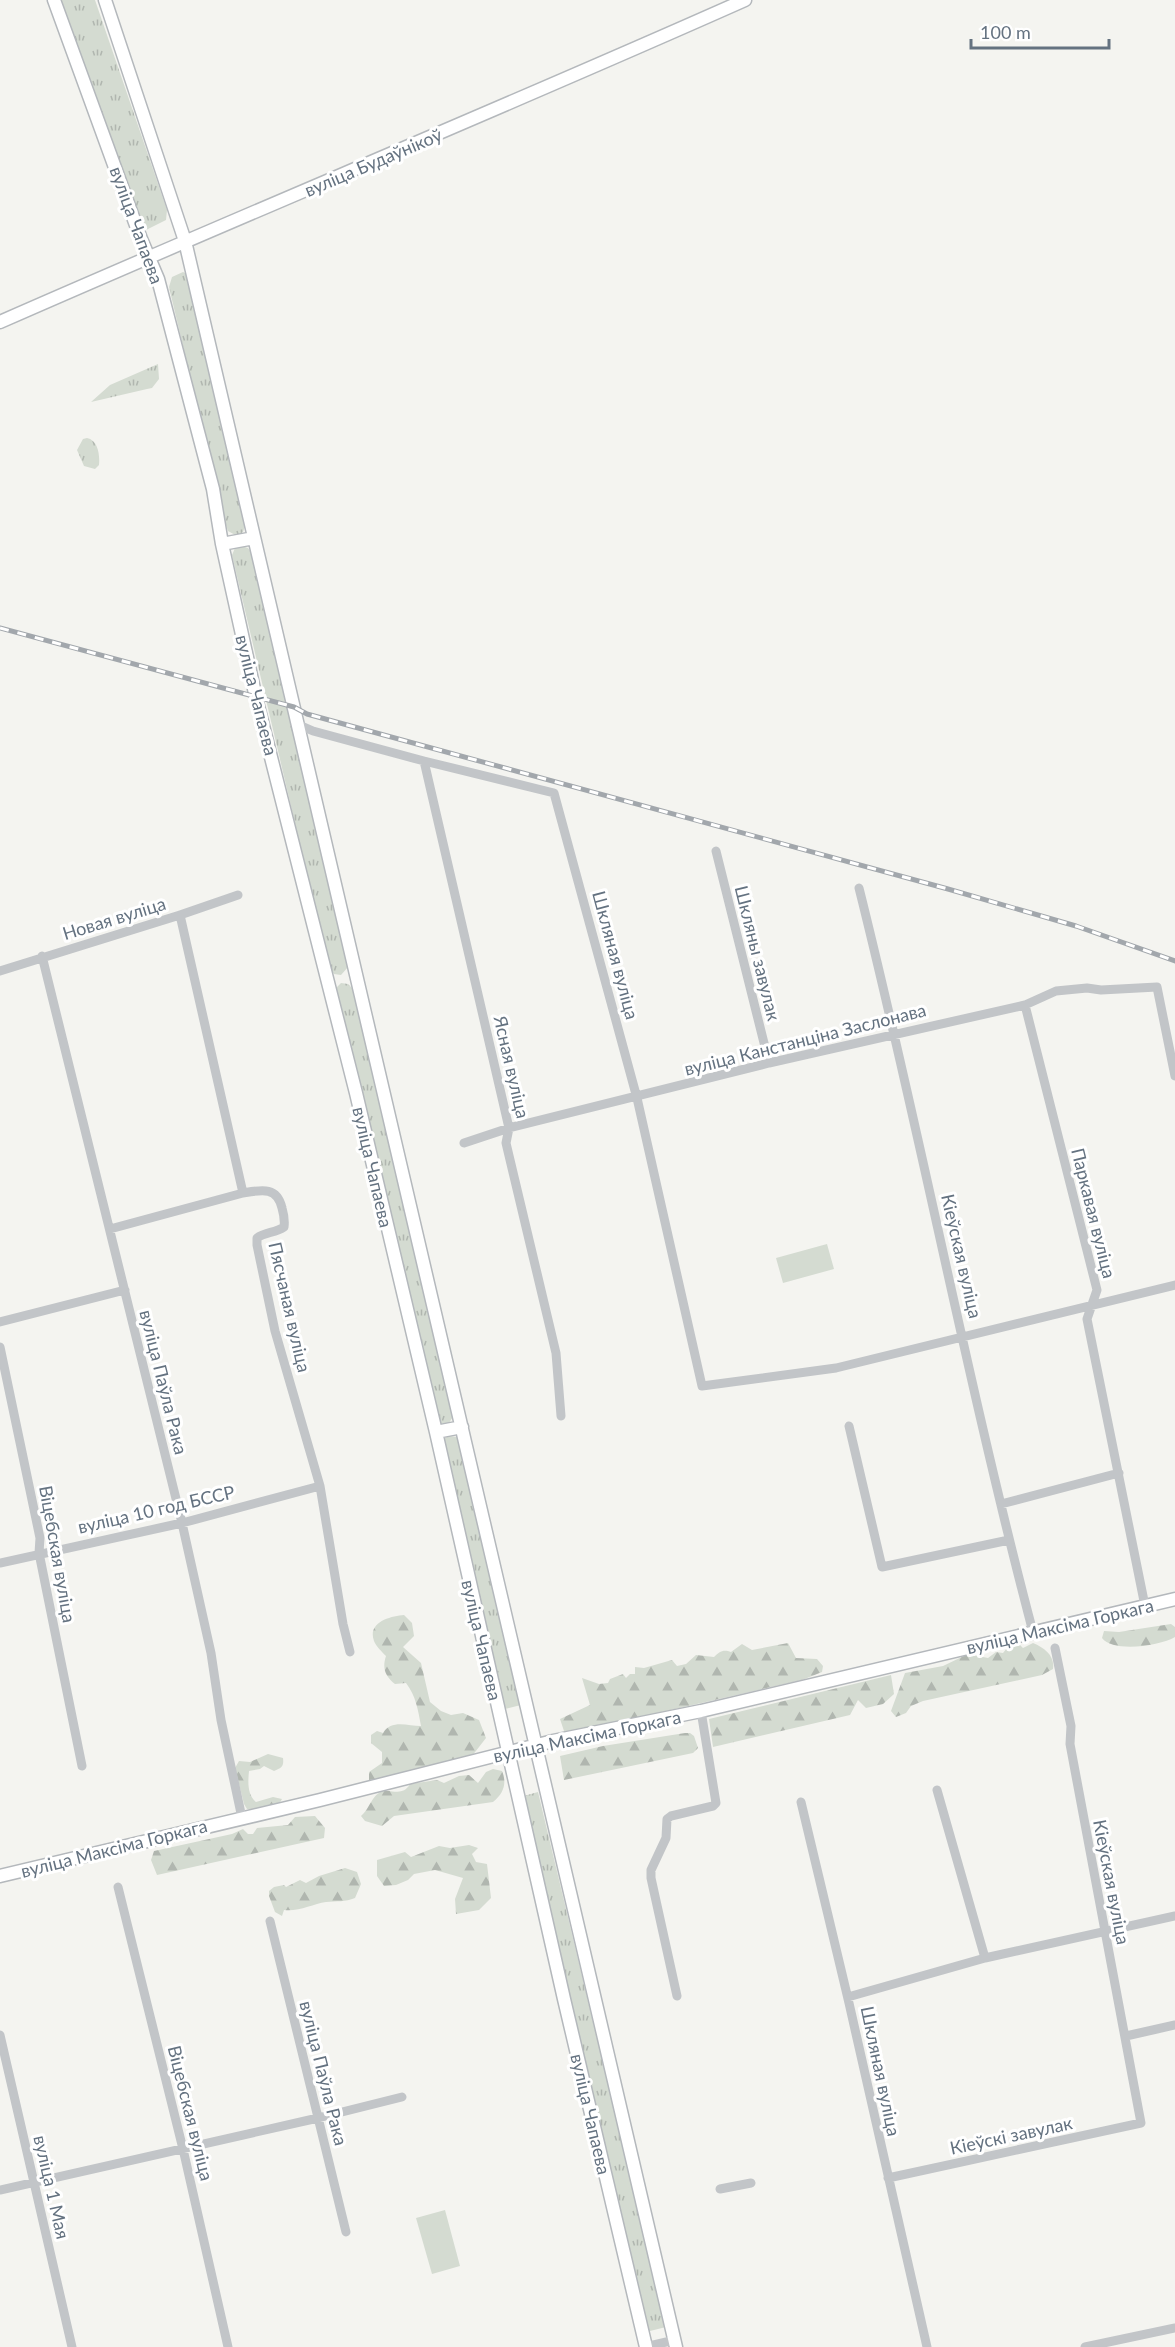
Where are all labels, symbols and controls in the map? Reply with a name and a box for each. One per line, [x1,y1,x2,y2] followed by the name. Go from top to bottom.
[971,12,1109,50] scale bar
[980,21,1031,43] text: 100 m
[301,123,446,201] street label: вуліца Будаўнікоў
[106,163,168,287] street label: вуліца Чапаева
[231,632,283,758] street label: вуліца Чапаева
[731,883,786,1024] street label: Шкляны завулак
[588,888,644,1022] street label: Шкляная вуліца
[60,892,168,944] street label: Новая вуліца
[682,998,928,1080] street label: вуліца Канстанціна Заслонава
[489,1013,534,1120] street label: Ясная вуліца
[348,1104,398,1230] street label: вуліца Чапаева
[1067,1146,1121,1280] street label: Паркавая вуліца
[937,1192,987,1320] street label: Кіеўская вуліца
[264,1240,316,1374] street label: Пясчаная вуліца
[135,1307,193,1457] street label: вуліца Паўла Рака
[75,1480,237,1538] street label: вуліца 10 год БССР
[35,1484,81,1624] street label: Віцебская вуліца
[457,1577,507,1703] street label: вуліца Чапаева
[964,1594,1156,1658] street label: вуліца Максіма Горкага
[491,1705,683,1767] street label: вуліца Максіма Горкага
[19,1814,209,1882] street label: вуліца Максіма Горкага
[1089,1818,1135,1946] street label: Кіеўская вуліца
[295,1998,353,2148] street label: вуліца Паўла Рака
[856,2004,906,2138] street label: Шкляная вуліца
[164,2043,218,2183] street label: Віцебская вуліца
[566,2051,616,2177] street label: вуліца Чапаева
[948,2111,1075,2159] street label: Кіеўскі завулак
[29,2133,75,2241] street label: вуліца 1 Мая

